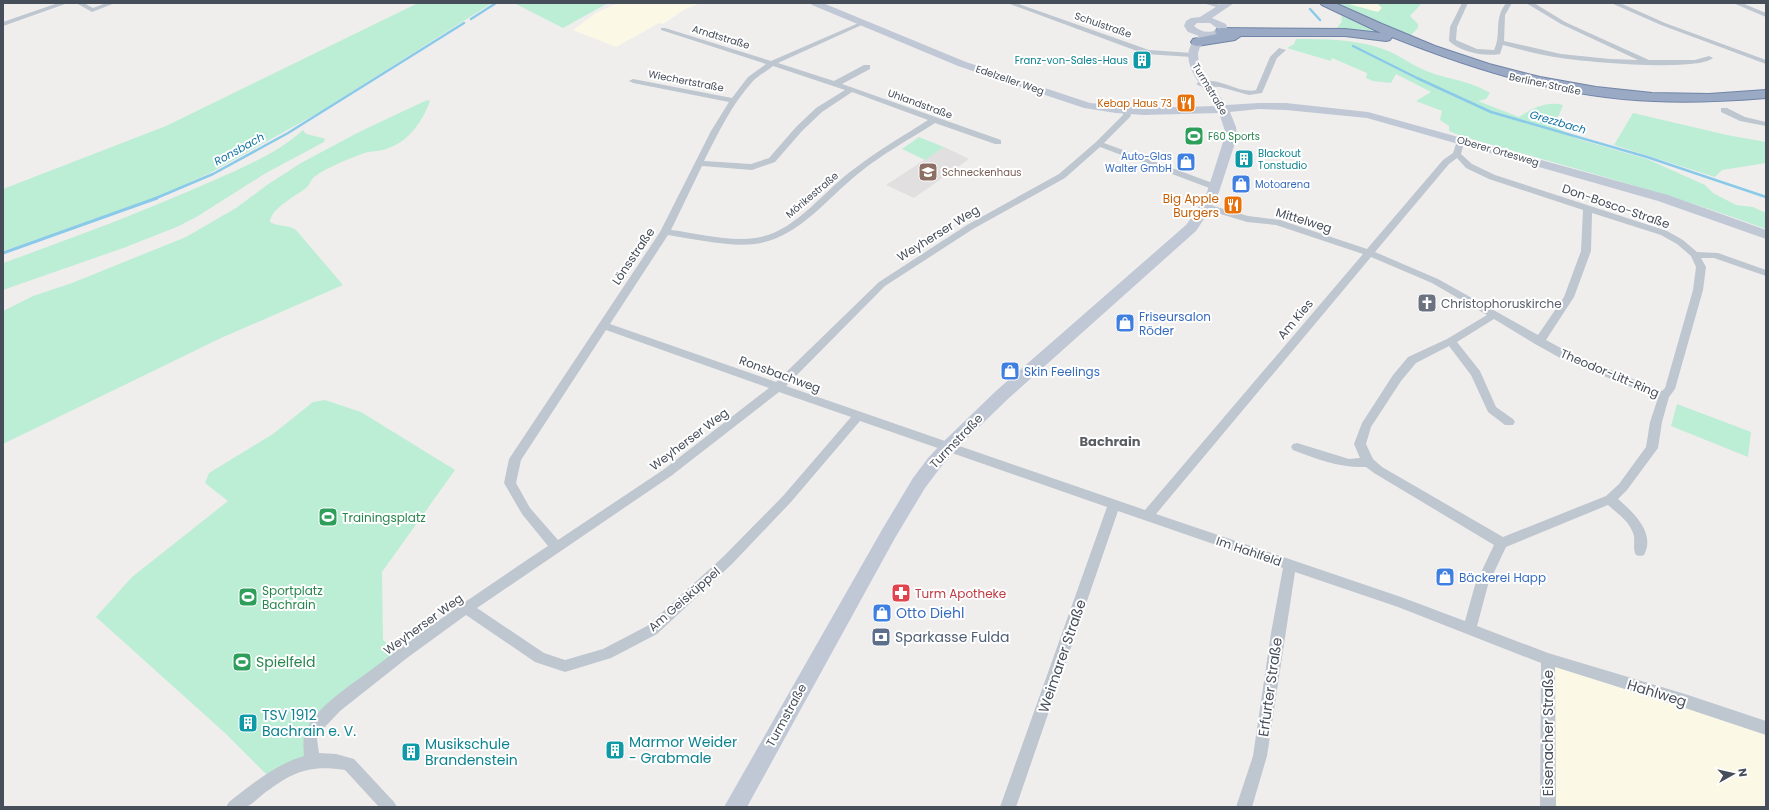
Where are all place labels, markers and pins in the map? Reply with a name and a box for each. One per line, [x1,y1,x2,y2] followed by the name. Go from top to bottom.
[1131,49,1153,71] building icon: Franz-von-Sales-Haus
[1015,53,1128,68] place label: Franz-von-Sales-Haus
[1175,92,1197,114] restaurant icon: Kebap Haus 73
[1098,96,1172,111] place label: Kebap Haus 73
[1183,125,1205,147] sports icon: F60 Sports
[1208,129,1260,144] place label: F60 Sports
[1258,146,1307,173] place label: Blackout Tonstudio
[1233,148,1255,170] building icon: Blackout Tonstudio
[1105,149,1172,176] place label: Auto-Glas Walter GmbH
[1175,151,1197,173] shop icon: Auto-Glas Walter GmbH
[917,161,939,183] school or university icon: Schneckenhaus
[942,165,1022,180] place label: Schneckenhaus
[1230,173,1252,195] shop icon: Motoarena
[1255,177,1310,192] place label: Motoarena
[1163,190,1219,221] place label: Big Apple Burgers
[1222,194,1244,216] restaurant icon: Big Apple Burgers
[1416,292,1438,314] church icon: Christophoruskirche
[1441,295,1562,312] place label: Christophoruskirche
[1139,308,1211,339] place label: Friseursalon Röder
[1114,312,1136,334] shop icon: Friseursalon Röder
[999,360,1021,382] shop icon: Skin Feelings
[1024,363,1100,380] place label: Skin Feelings
[317,506,339,528] sports icon: Trainingsplatz
[342,509,426,526] place label: Trainingsplatz
[1434,566,1456,588] shop icon: Bäckerei Happ
[1459,569,1546,586] place label: Bäckerei Happ
[262,582,323,613] place label: Sportplatz Bachrain
[890,582,912,604] pharmacy icon: Turm Apotheke
[915,585,1006,602] place label: Turm Apotheke
[237,586,259,608] sports icon: Sportplatz Bachrain
[871,602,893,624] shop icon: Otto Diehl
[896,603,964,623] place label: Otto Diehl
[870,626,892,648] bank icon: Sparkasse Fulda
[895,627,1009,647] place label: Sparkasse Fulda
[231,651,253,673] sports icon: Spielfeld
[256,652,315,672] place label: Spielfeld
[262,705,356,741] place label: TSV 1912 Bachrain e. V.
[237,712,259,734] building icon: TSV 1912 Bachrain e. V.
[629,732,737,768] place label: Marmor Weider - Grabmale
[425,734,518,770] place label: Musikschule Brandenstein
[604,739,626,761] building icon: Marmor Weider - Grabmale
[400,741,422,763] building icon: Musikschule Brandenstein

